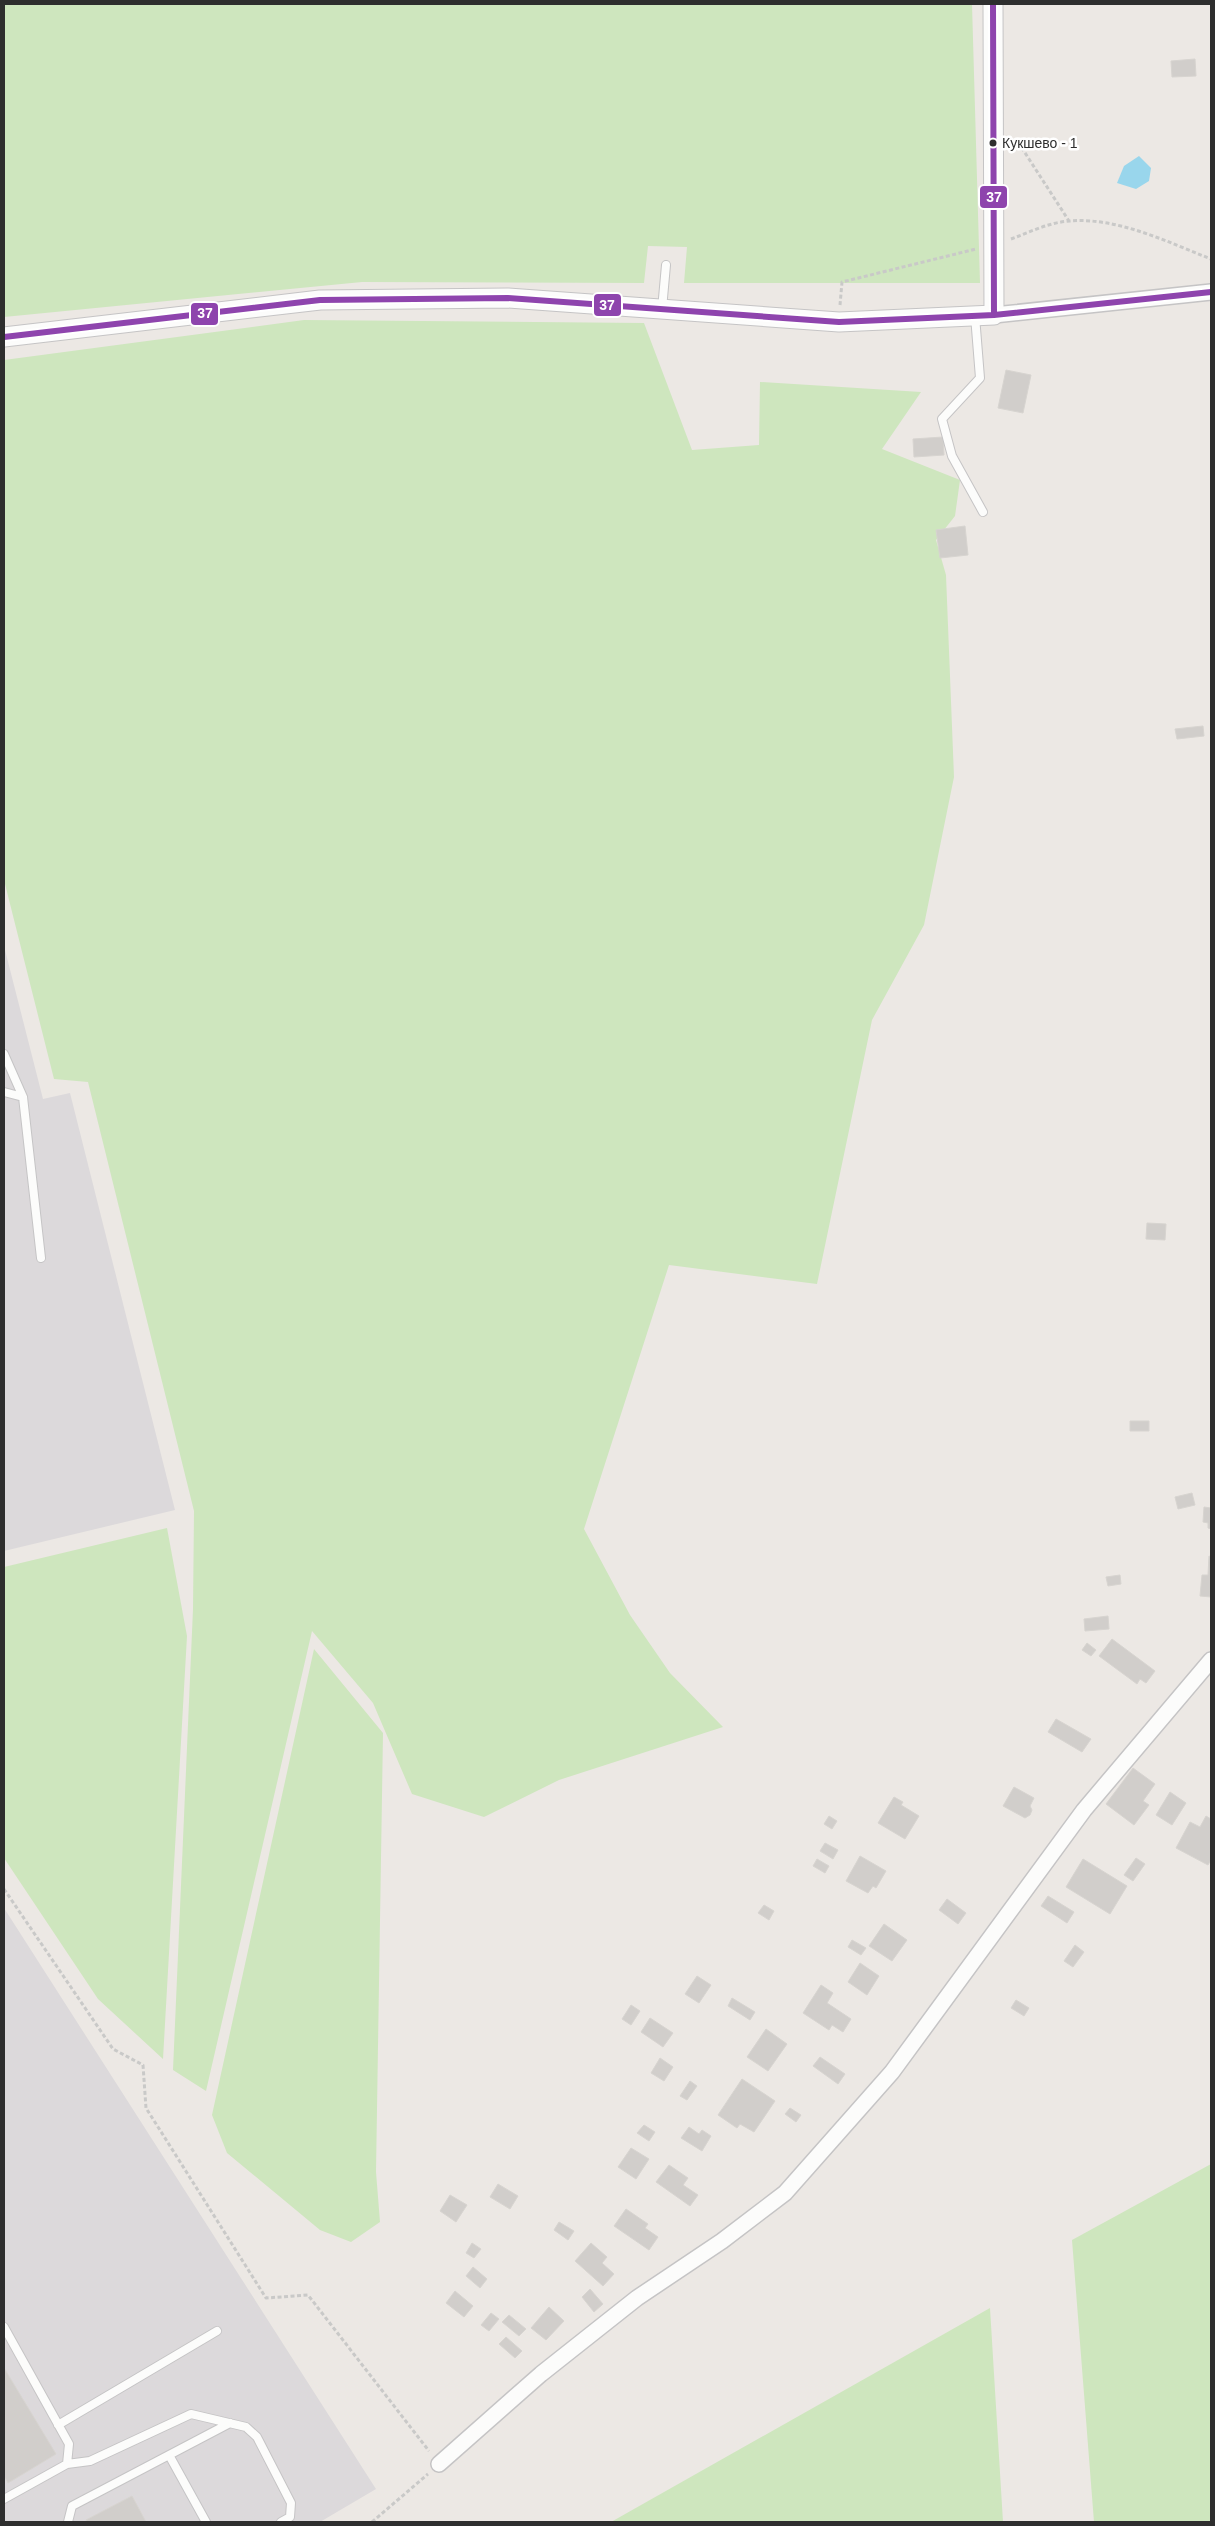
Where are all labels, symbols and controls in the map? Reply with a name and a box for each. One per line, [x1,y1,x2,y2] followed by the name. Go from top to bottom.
[1002,135,1078,151] place label: Кукшево - 1
[988,138,998,148] marker: Кукшево - 1
[979,185,1008,209] line badge: 37
[986,189,1002,205] text: 37
[593,293,622,317] line badge: 37
[599,297,615,313] text: 37
[190,302,219,326] line badge: 37
[197,305,213,321] text: 37

